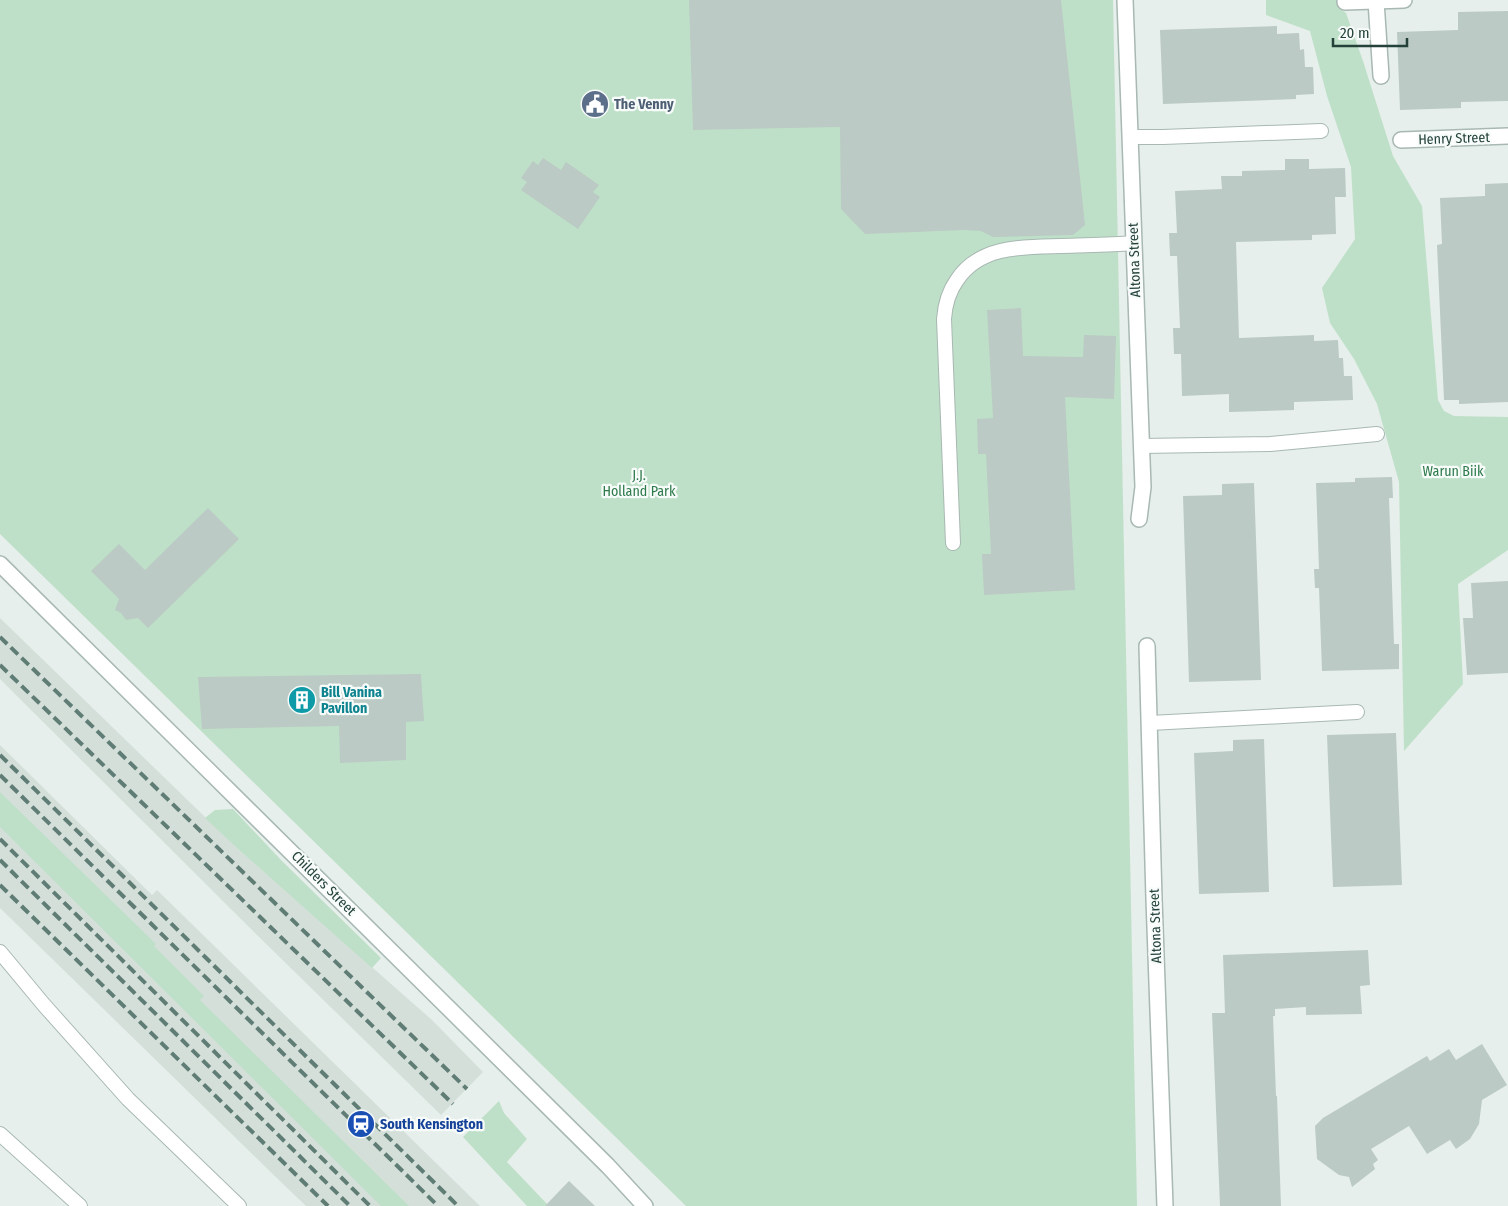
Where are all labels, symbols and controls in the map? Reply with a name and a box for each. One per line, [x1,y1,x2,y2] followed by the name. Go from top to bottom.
[1333,15,1407,47] scale bar
[1340,24,1370,42] text: 20 m
[580,89,610,119] public building icon: The Venny
[614,96,674,113] place label: The Venny
[1418,129,1491,148] street label: Henry Street
[1125,222,1144,298] street label: Altona Street
[1422,463,1484,480] park label: Warun Biik
[602,467,676,500] park label: J.J. Holland Park
[321,684,382,717] place label: Bill Vanina Pavillon
[287,685,317,715] building icon: Bill Vanina Pavillon
[288,848,360,919] street label: Childers Street
[1146,888,1165,964] street label: Altona Street
[346,1109,376,1139] station icon: South Kensington
[380,1116,483,1133] place label: South Kensington

